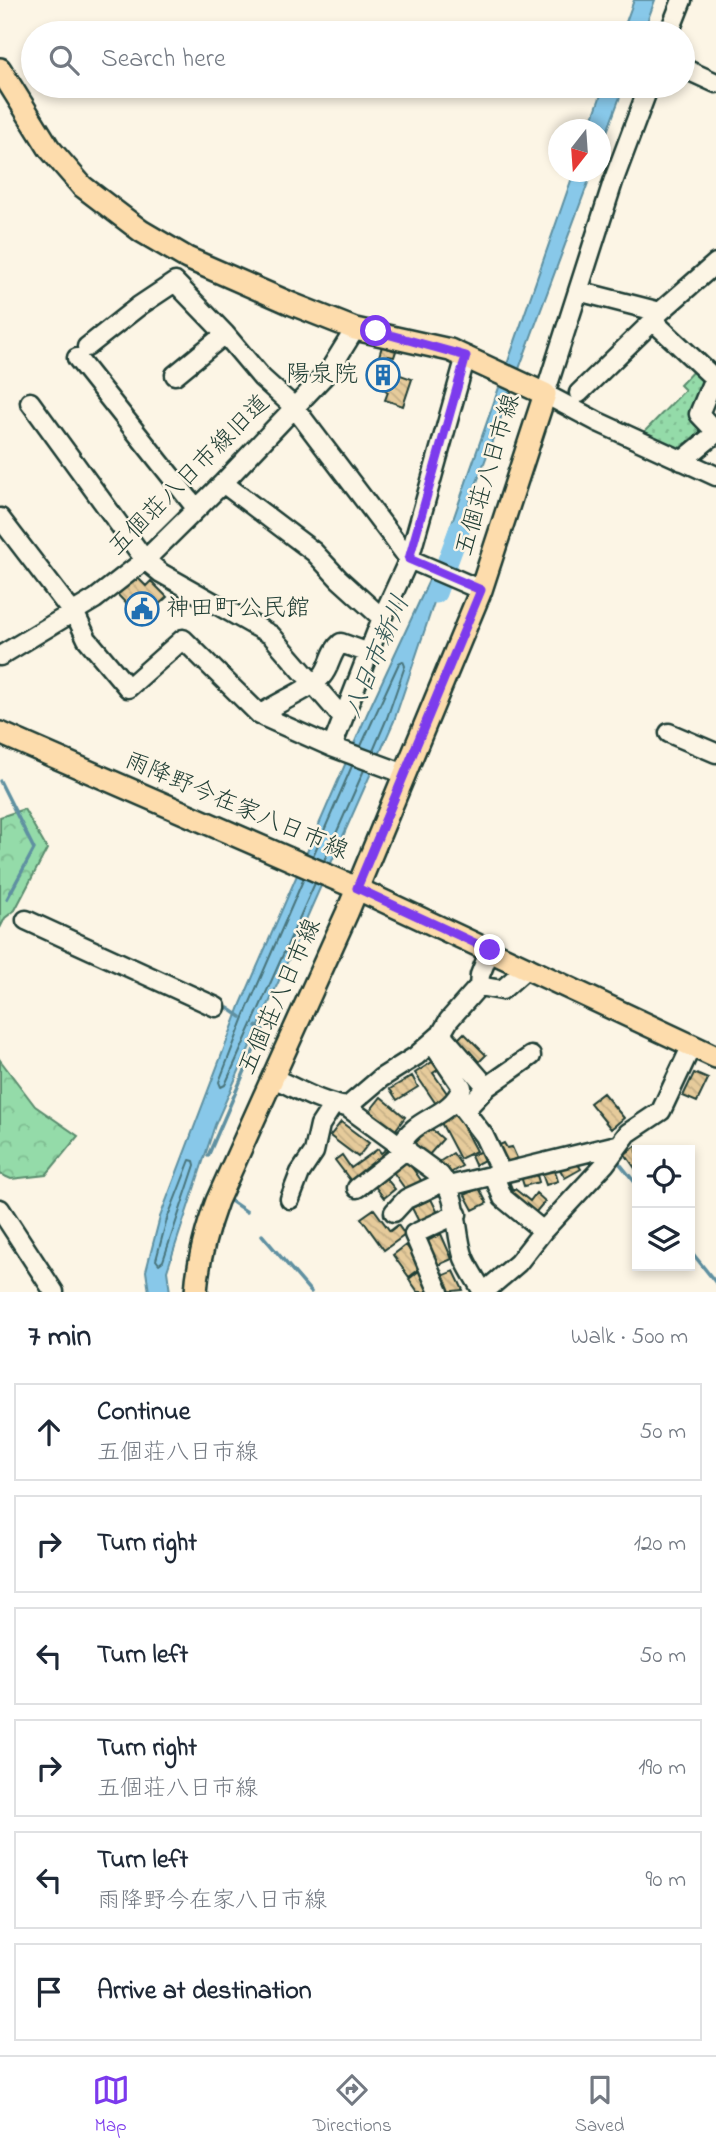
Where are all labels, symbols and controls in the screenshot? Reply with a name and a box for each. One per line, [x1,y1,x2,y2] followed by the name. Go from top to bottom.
[21,21,695,98] search box
[45,41,83,79] icon: search
[101,41,226,79] text: Search here
[548,119,611,182] north arrow
[360,315,391,346] route start
[364,356,402,394] building icon: 陽泉院
[286,358,358,393] place label: 陽泉院
[101,387,279,565] street label: 五個荘八日市線旧道
[448,390,530,560] street label: 五個荘八日市線
[123,590,161,628] public building icon: 神田町公民館
[335,590,421,724] water label: 八日市新川
[166,592,310,627] place label: 神田町公民館
[119,744,353,870] street label: 雨降野今在家八日市線
[231,913,331,1081] street label: 五個荘八日市線
[474,934,505,965] route end
[632,1145,695,1271] map controls
[632,1145,695,1208] button: locate
[632,1208,695,1271] button: layers
[28,1316,91,1360] text: 7 min
[571,1321,688,1354] text: Walk · 500 m
[97,1394,190,1432] text: Continue
[30,1413,68,1451] icon: ahead
[639,1416,686,1449] text: 50 m
[97,1437,258,1470] text: 五個荘八日市線
[30,1525,68,1563] icon: right
[97,1525,197,1563] text: Turn right
[634,1528,686,1561] text: 120 m
[30,1637,68,1675] icon: left
[97,1637,188,1675] text: Turn left
[639,1640,686,1673] text: 50 m
[97,1730,197,1768] text: Turn right
[30,1749,68,1787] icon: right
[638,1752,686,1785] text: 190 m
[97,1773,258,1806] text: 五個荘八日市線
[97,1842,188,1880] text: Turn left
[30,1861,68,1899] icon: left
[646,1864,686,1897] text: 90 m
[97,1885,327,1918] text: 雨降野今在家八日市線
[30,1973,68,2011] icon: arrive
[97,1973,312,2011] text: Arrive at destination
[92,2071,130,2140] tab: Map
[313,2071,392,2140] tab: Directions
[575,2071,624,2140] tab: Saved

